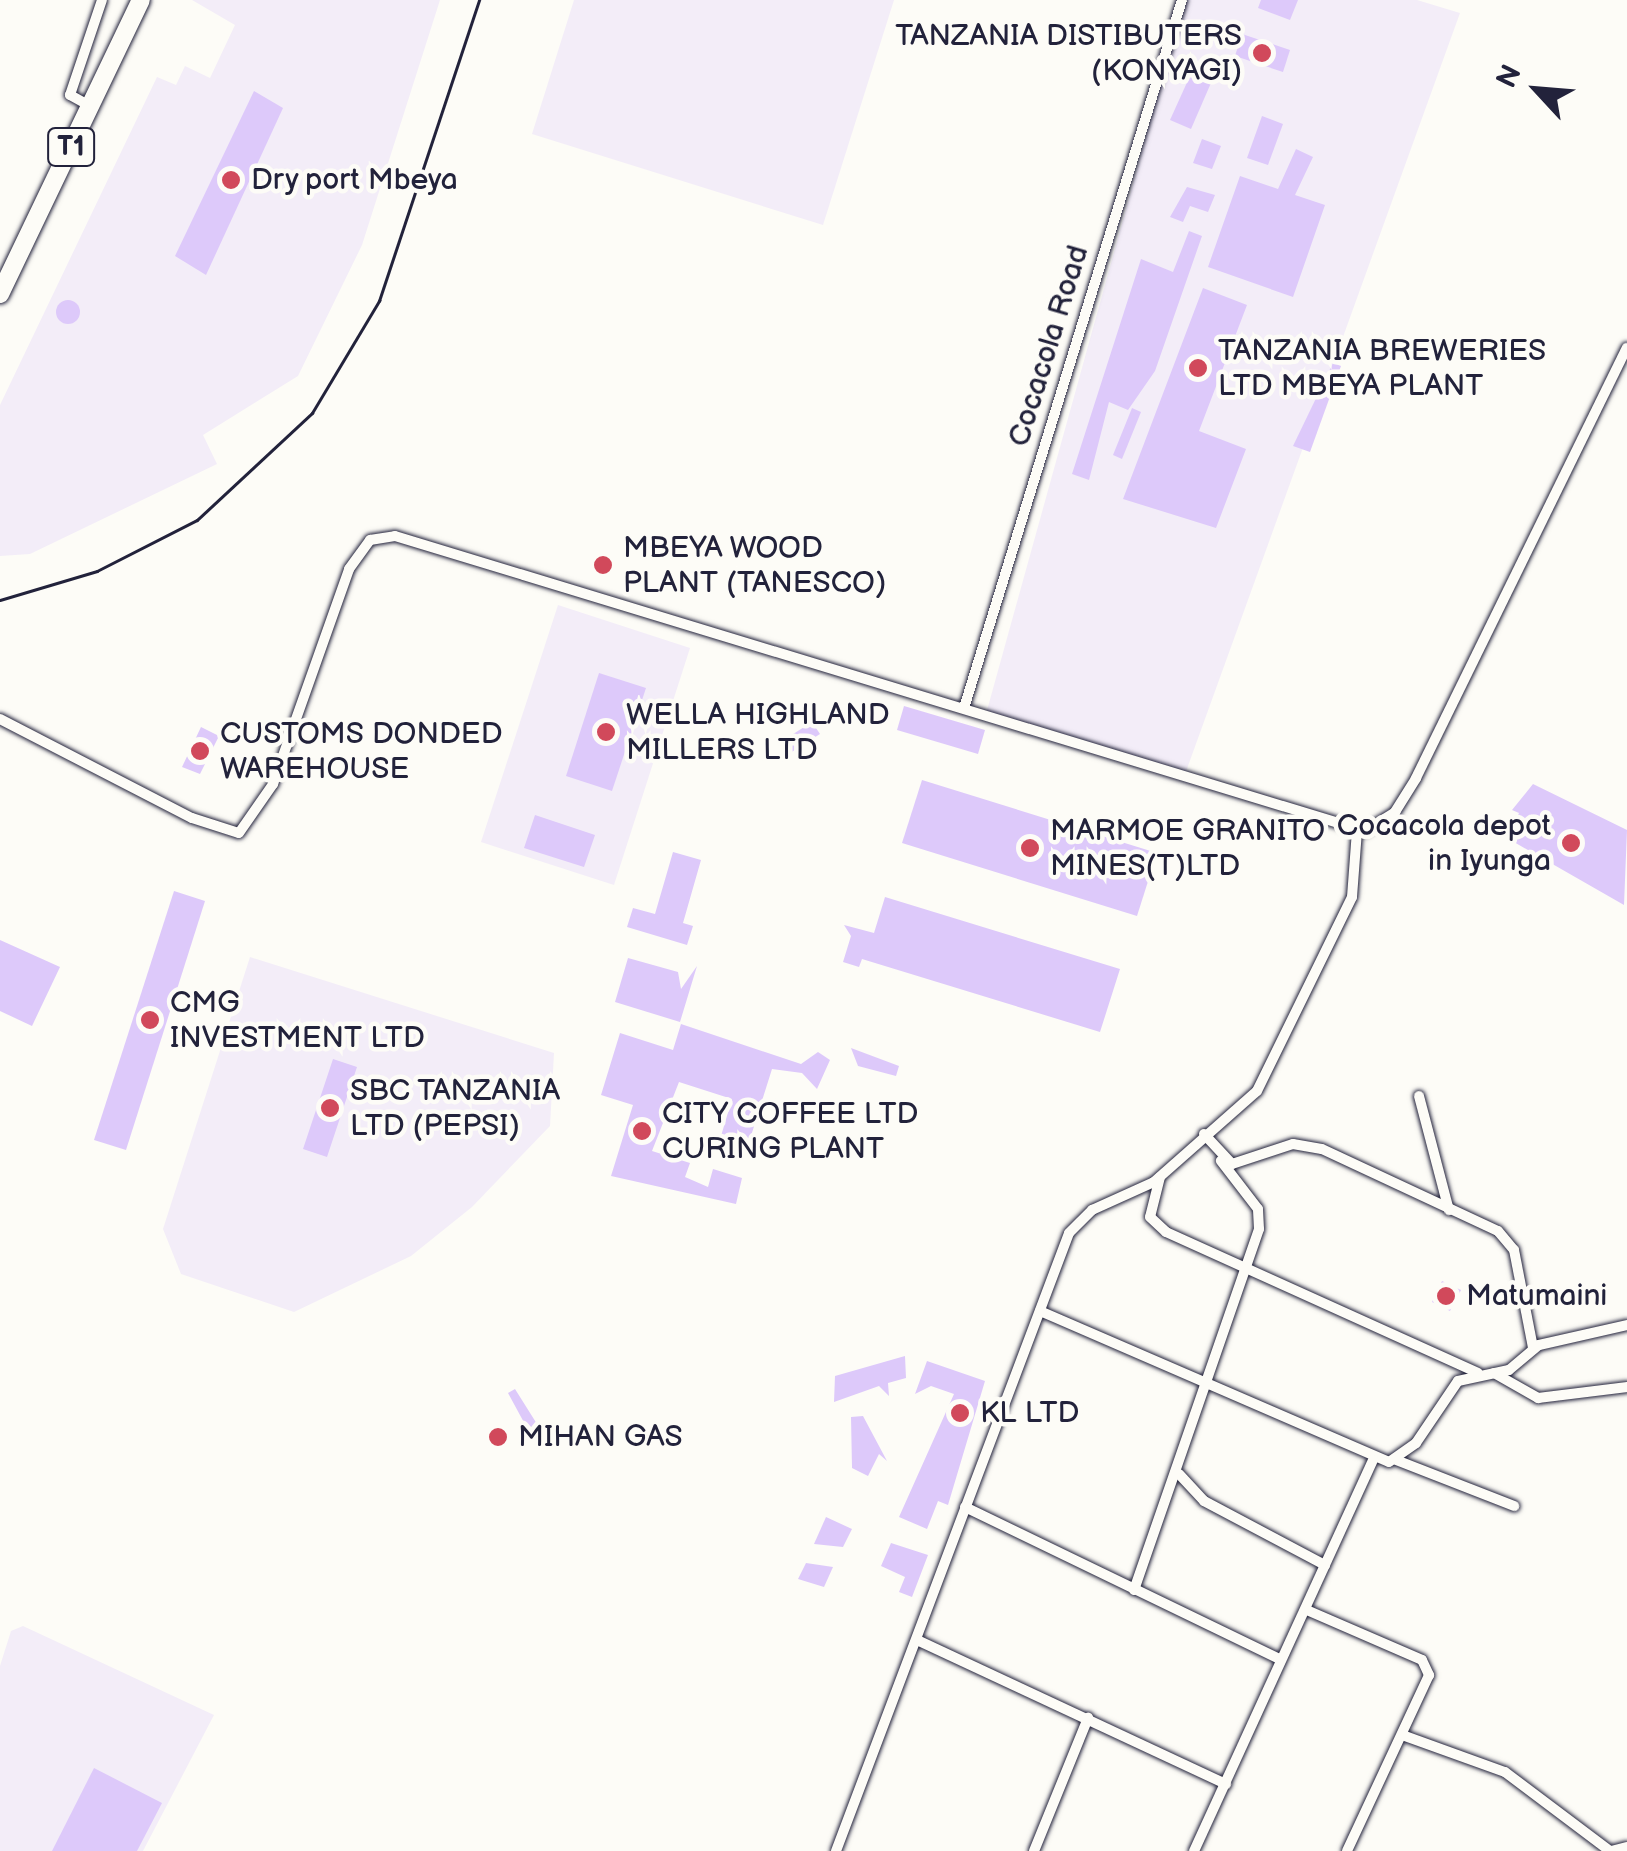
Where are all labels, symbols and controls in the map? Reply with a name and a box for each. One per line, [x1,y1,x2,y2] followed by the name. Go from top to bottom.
[895,18,1242,88] place label: TANZANIA DISTIBUTERS (KONYAGI)
[1487,40,1587,140] north arrow
[1251,42,1273,64] marker: TANZANIA DISTIBUTERS (KONYAGI)
[1490,60,1529,93] text: N
[46,124,96,170] road number: T1
[251,162,460,198] place label: Dry port Mbeya
[220,169,242,191] marker: Dry port Mbeya
[1001,241,1097,451] street label: Cocacola Road
[1218,333,1546,404] place label: TANZANIA BREWERIES LTD MBEYA PLANT
[1187,357,1209,379] marker: TANZANIA BREWERIES LTD MBEYA PLANT
[623,530,886,600] place label: MBEYA WOOD PLANT (TANESCO)
[592,554,614,576] marker: MBEYA WOOD PLANT (TANESCO)
[626,697,890,768] place label: WELLA HIGHLAND MILLERS LTD
[220,716,503,786] place label: CUSTOMS DONDED WAREHOUSE
[595,721,617,743] marker: WELLA HIGHLAND MILLERS LTD
[189,740,211,762] marker: CUSTOMS DONDED WAREHOUSE
[1337,808,1551,878] place label: Cocacola depot in Iyunga
[1050,813,1325,884] place label: MARMOE GRANITO MINES(T)LTD
[1560,832,1582,854] marker: Cocacola depot in Iyunga
[1019,837,1041,859] marker: MARMOE GRANITO MINES(T)LTD
[170,985,425,1056] place label: CMG INVESTMENT LTD
[139,1009,161,1031] marker: CMG INVESTMENT LTD
[350,1073,561,1144] place label: SBC TANZANIA LTD (PEPSI)
[662,1096,918,1166] place label: CITY COFFEE LTD CURING PLANT
[319,1097,341,1119] marker: SBC TANZANIA LTD (PEPSI)
[631,1120,653,1142] marker: CITY COFFEE LTD CURING PLANT
[1466,1278,1607,1314] place label: Matumaini
[1435,1285,1457,1307] marker: Matumaini
[980,1395,1079,1431] place label: KL LTD
[949,1402,971,1424] marker: KL LTD
[518,1419,683,1455] place label: MIHAN GAS
[487,1426,509,1448] marker: MIHAN GAS

